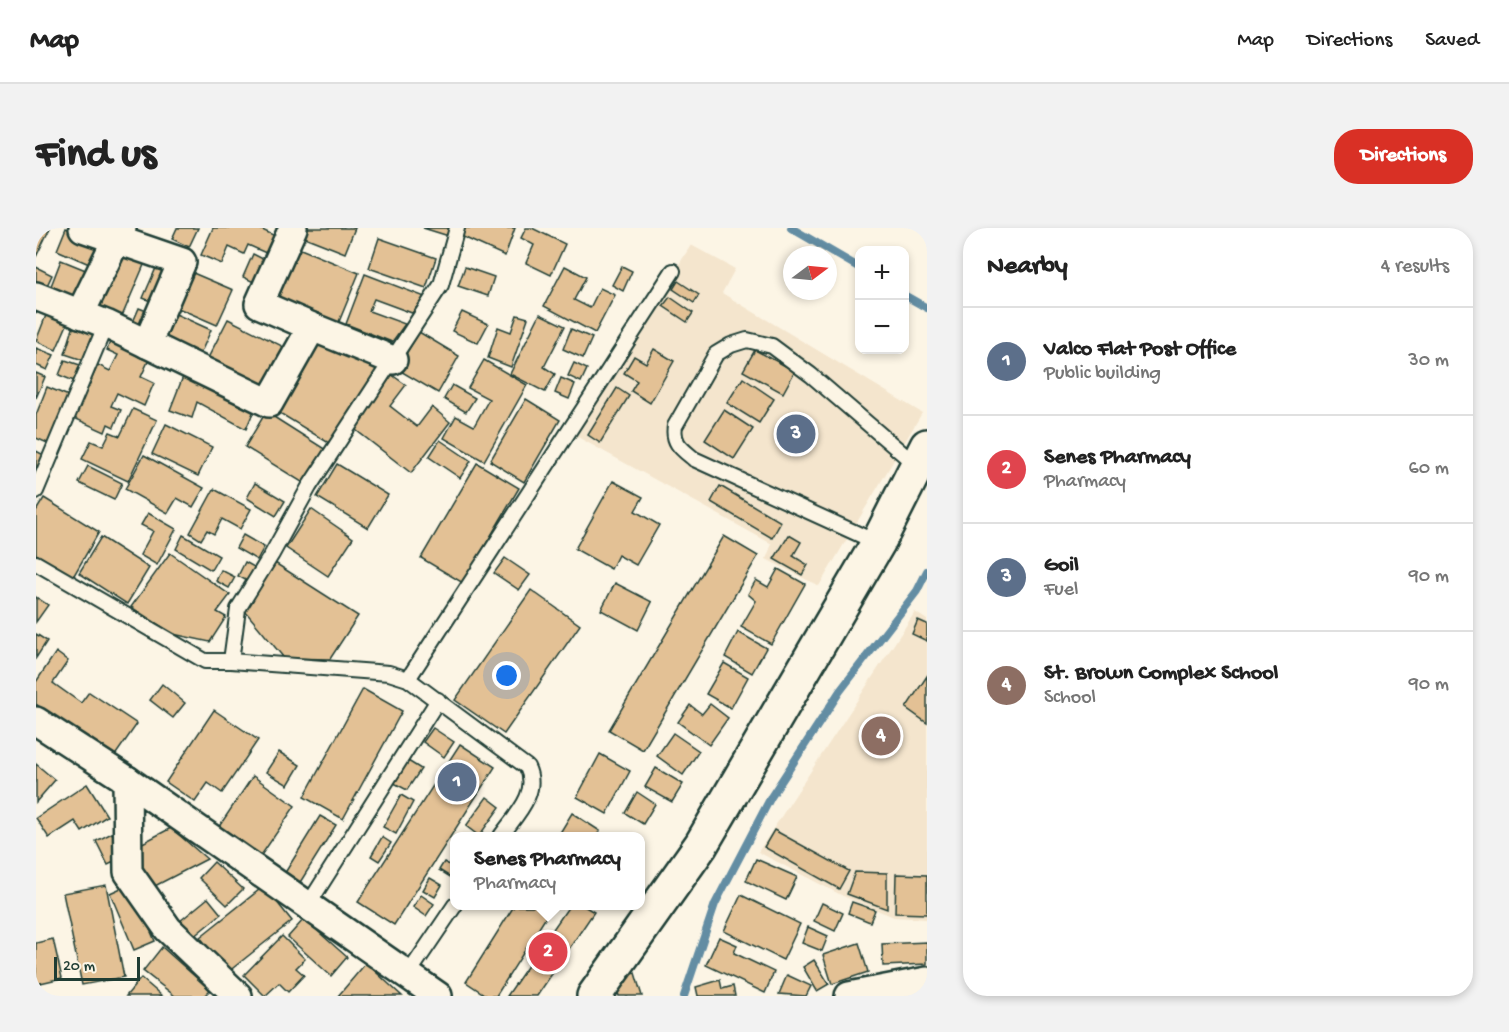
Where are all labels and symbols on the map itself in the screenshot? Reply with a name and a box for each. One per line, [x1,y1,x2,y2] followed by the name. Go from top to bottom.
[783,246,837,300] north arrow
[776,412,816,456] pin: 3
[492,661,521,690] your location
[862,714,900,758] pin: 4
[438,760,476,804] pin: 1
[528,930,568,974] pin: 2
[54,954,140,982] scale bar

